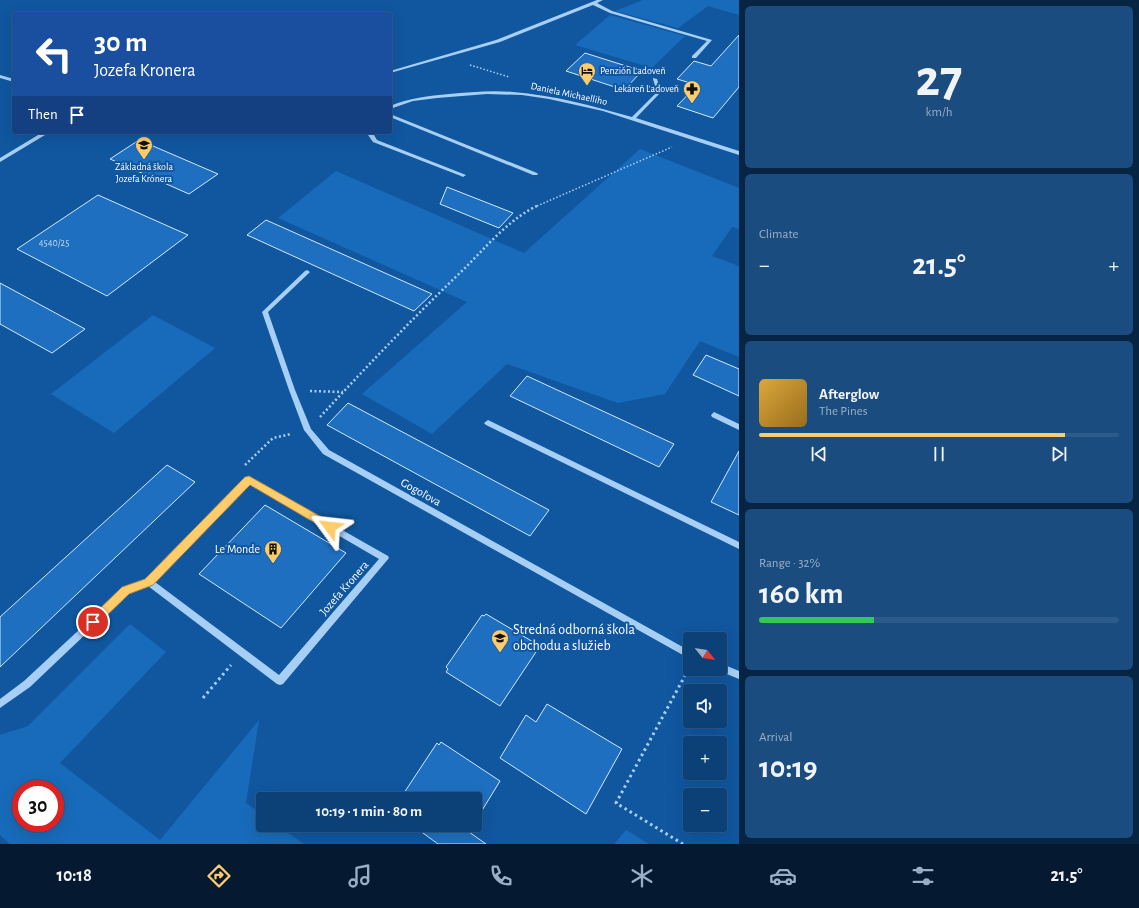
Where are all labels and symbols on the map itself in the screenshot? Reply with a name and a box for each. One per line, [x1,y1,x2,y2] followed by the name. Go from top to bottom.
[577,61,597,86] hotel icon: Penzión Ľadoveň
[600,66,666,76] place label: Penzión Ľadoveň
[682,79,702,104] pharmacy icon: Lekáreň Ľadoveň
[530,81,608,107] street label: Daniela Michaelliho
[614,84,679,94] place label: Lekáreň Ľadoveň
[134,135,154,160] school or university icon: Základná škola Jozefa Krónera
[115,162,174,184] place label: Základná škola Jozefa Krónera
[39,238,69,248] house number: 4540/25
[399,476,444,508] street label: Gogoľova
[309,506,351,548] position arrow
[263,539,283,564] building icon: Le Monde
[215,543,260,555] place label: Le Monde
[317,558,371,617] street label: Jozefa Kronera
[76,605,110,639] pin
[513,623,636,653] place label: Stredná odborná škola obchodu a služieb
[490,628,510,653] school or university icon: Stredná odborná škola obchodu a služieb
[683,632,727,676] north arrow
[12,780,64,832] speed limit sign: 30

